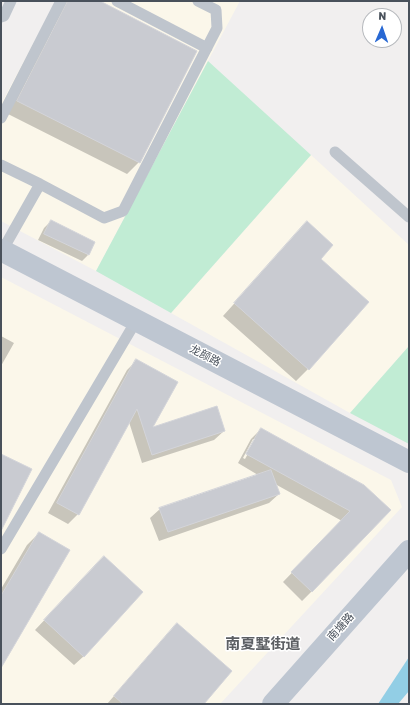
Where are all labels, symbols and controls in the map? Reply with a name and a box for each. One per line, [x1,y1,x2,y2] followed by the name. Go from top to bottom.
[362,8,402,48] north arrow
[378,10,387,23] text: N
[187,343,223,369] street label: 龙颜路
[325,610,357,644] street label: 南塘路
[226,636,300,654] district label: 南夏墅街道

